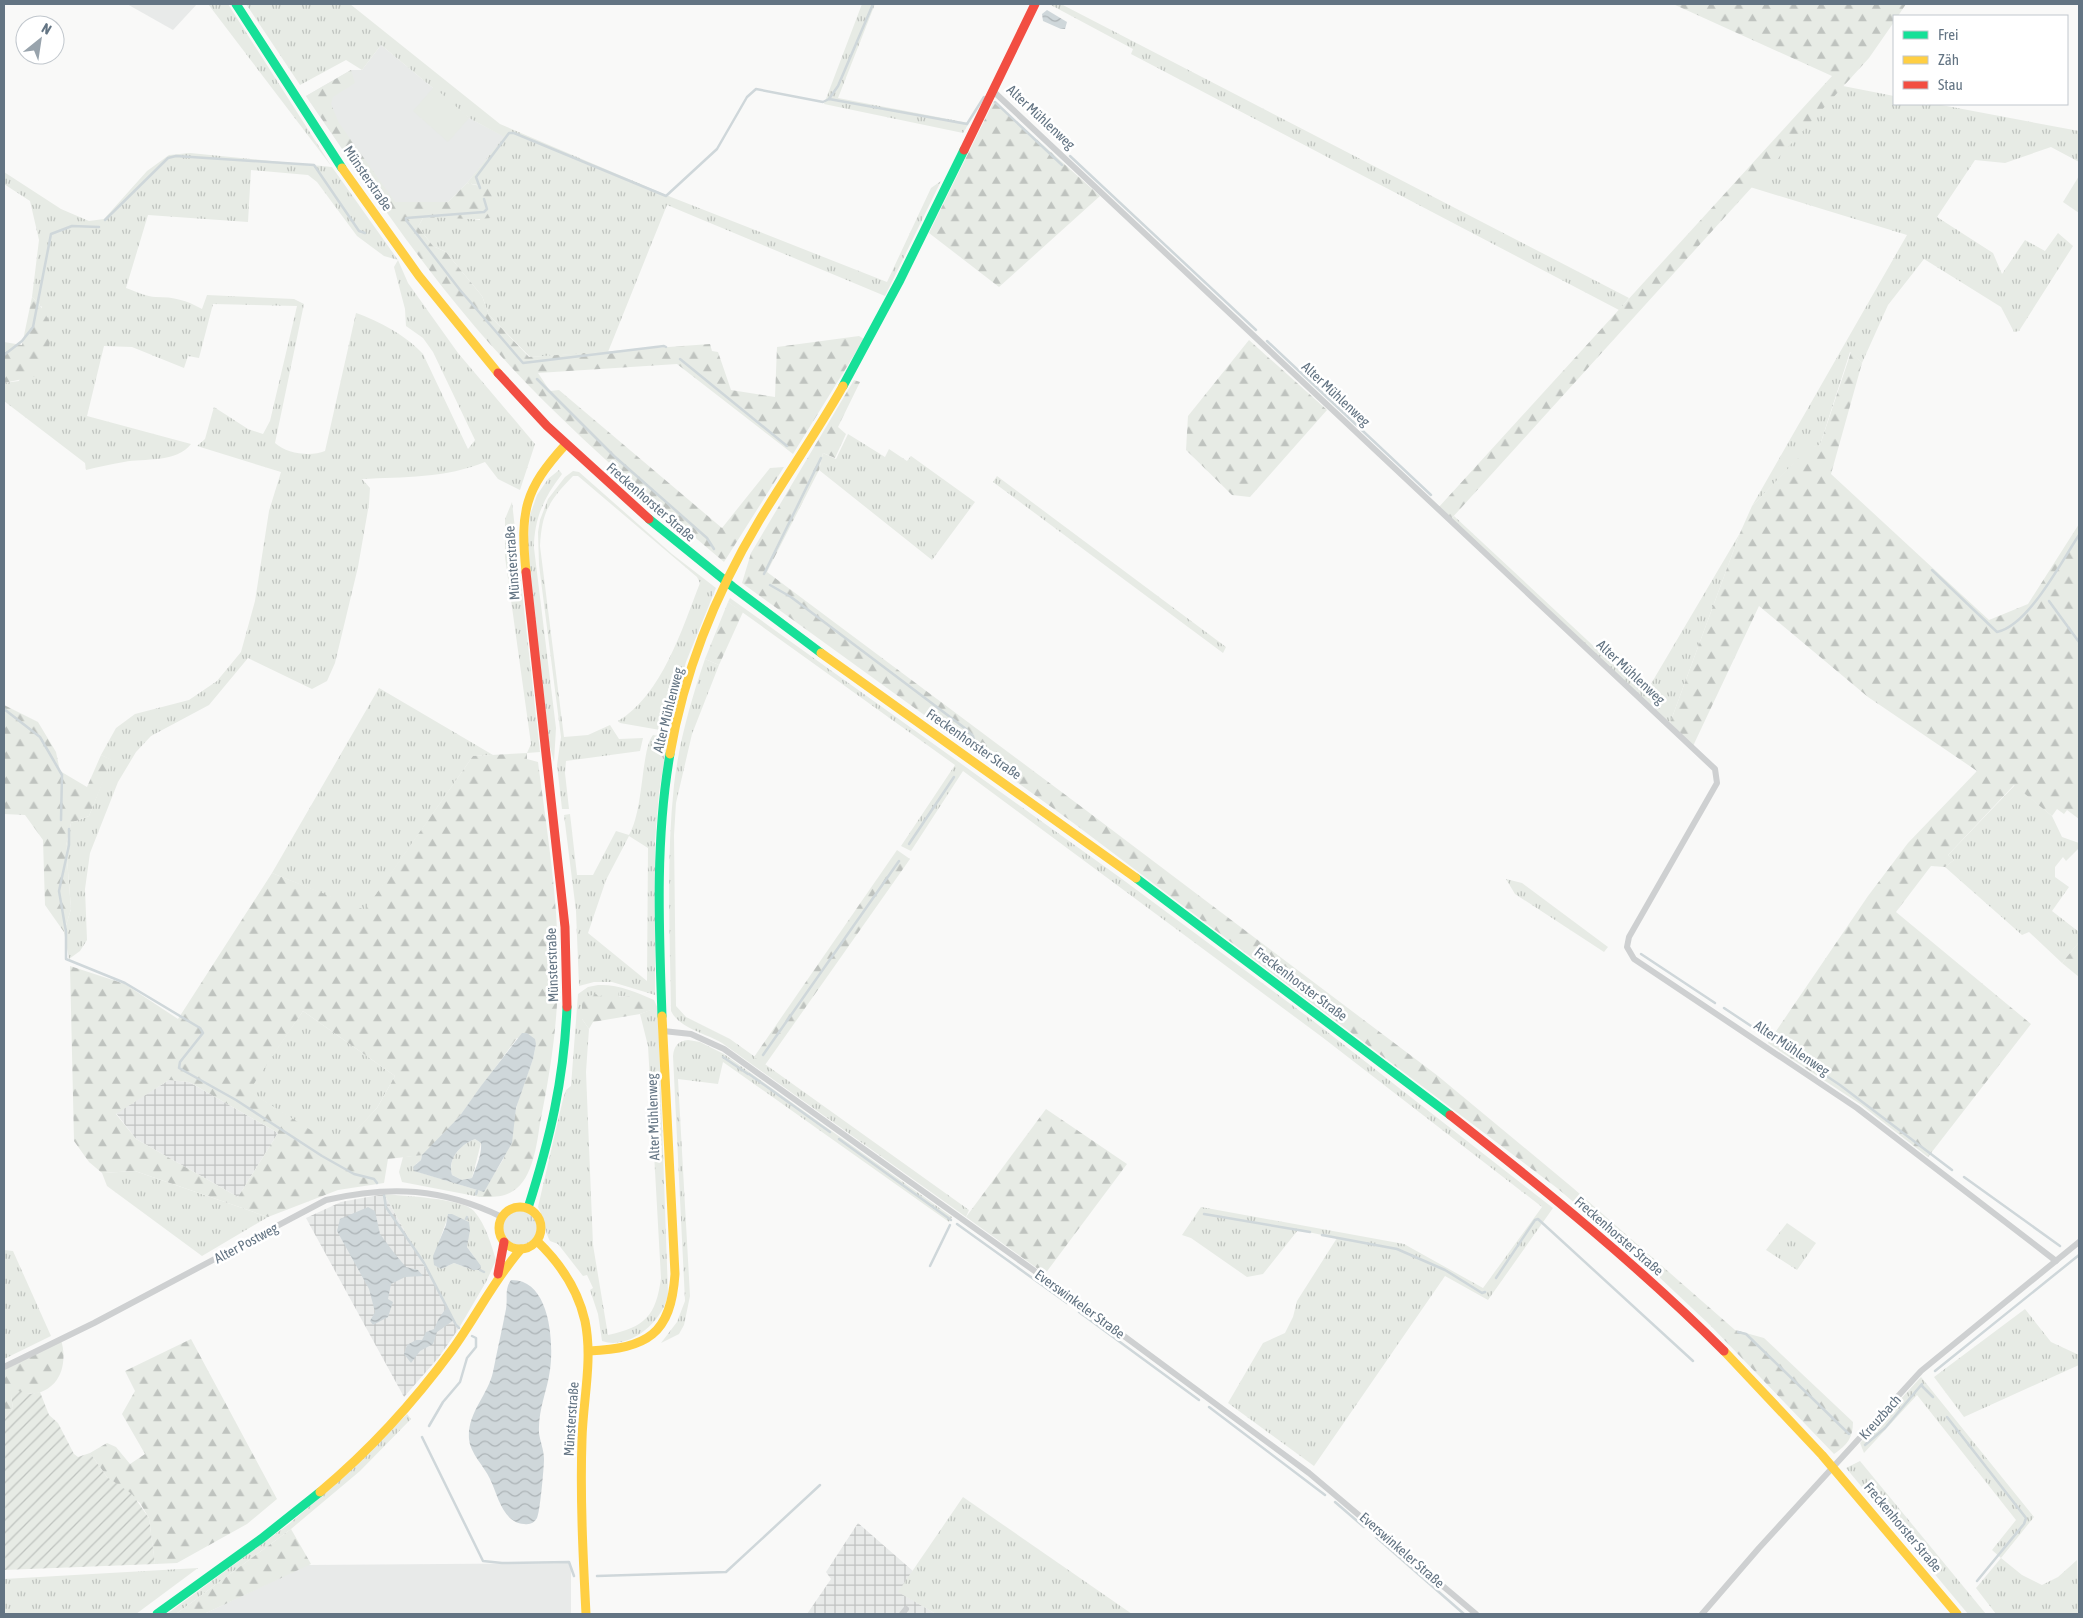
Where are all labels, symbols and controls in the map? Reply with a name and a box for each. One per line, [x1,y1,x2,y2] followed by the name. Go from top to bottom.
[15,15,65,65] north arrow
[1893,15,2068,105] legend
[39,20,54,38] text: N
[1938,26,1958,43] text: Frei
[1938,51,1959,68] text: Zäh
[1938,76,1963,93] text: Stau
[1004,81,1078,153] street label: Alter Mühlenweg
[341,143,395,213] street label: Münsterstraße
[1299,358,1373,430] street label: Alter Mühlenweg
[604,459,698,545] street label: Freckenhorster Straße
[501,525,523,601] street label: Münsterstraße
[1594,636,1668,708] street label: Alter Mühlenweg
[650,666,686,754] street label: Alter Mühlenweg
[924,705,1024,783] street label: Freckenhorster Straße
[543,927,561,1003] street label: Münsterstraße
[1251,944,1351,1024] street label: Freckenhorster Straße
[1751,1017,1833,1079] street label: Alter Mühlenweg
[643,1073,663,1161] street label: Alter Mühlenweg
[1572,1193,1666,1279] street label: Freckenhorster Straße
[211,1220,281,1266] street label: Alter Postweg
[1032,1266,1128,1342] street label: Everswinkeler Straße
[560,1381,582,1457] street label: Münsterstraße
[1856,1391,1904,1443] street label: Kreuzbach
[1861,1479,1945,1575] street label: Freckenhorster Straße
[1356,1509,1448,1591] street label: Everswinkeler Straße

